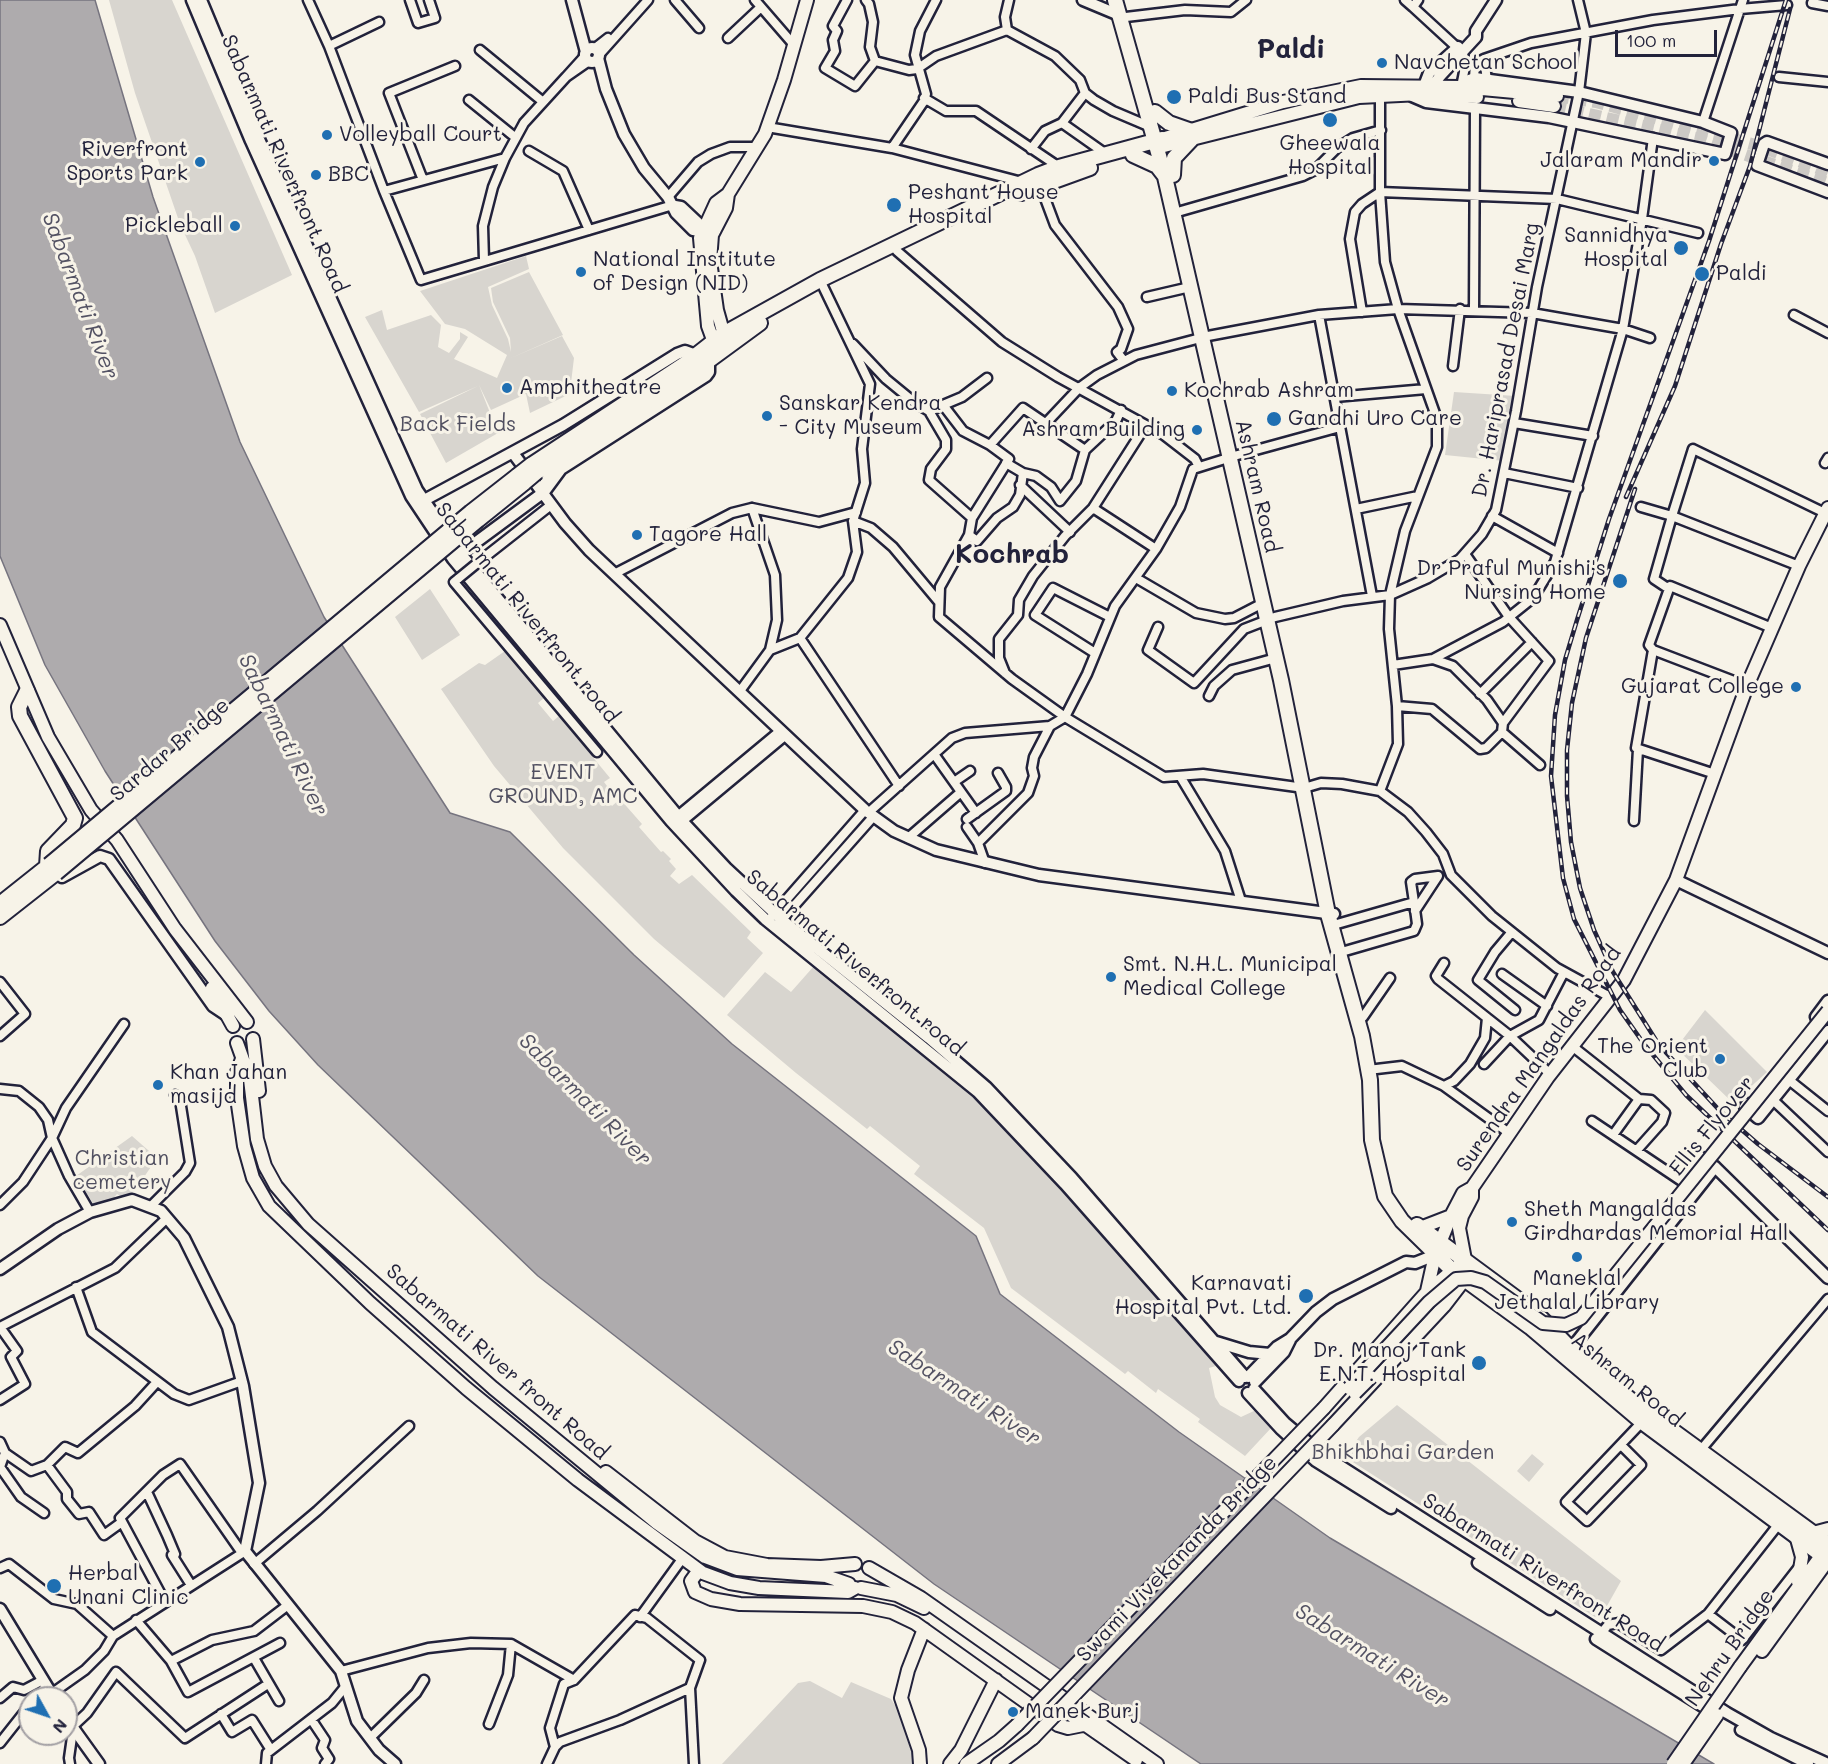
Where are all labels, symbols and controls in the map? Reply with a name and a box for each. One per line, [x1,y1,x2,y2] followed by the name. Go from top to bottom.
[1618,18,1720,56] scale bar
[1626,28,1676,52] text: 100 m
[216,31,352,297] street label: Sabarmati Riverfront Road
[1257,34,1325,66] district label: Paldi
[1394,50,1578,76] place label: Navchetan School
[1375,56,1389,70] marker: Navchetan School
[1188,84,1346,110] place label: Paldi Bus Stand
[1165,88,1183,106] marker: Paldi Bus Stand
[1321,111,1339,129] marker: Gheewala Hospital
[339,122,502,148] place label: Volleyball Court
[320,128,334,142] marker: Volleyball Court
[1279,131,1381,181] place label: Gheewala Hospital
[66,137,188,187] place label: Riverfront Sports Park
[1540,148,1702,174] place label: Jalaram Mandir
[1707,154,1721,168] marker: Jalaram Mandir
[193,155,207,169] marker: Riverfront Sports Park
[328,162,369,188] place label: BBC
[309,168,323,182] marker: BBC
[908,180,1059,230] place label: Peshant House Hospital
[885,196,903,214] marker: Peshant House Hospital
[36,209,124,383] water label: Sabarmati River
[125,213,223,239] place label: Pickleball
[228,219,242,233] marker: Pickleball
[1467,221,1545,499] street label: Dr. Hariprasad Desai Marg
[1564,223,1668,273] place label: Sannidhya Hospital
[1672,239,1690,257] marker: Sannidhya Hospital
[593,247,776,297] place label: National Institute of Design (NID)
[1716,261,1767,287] place label: Paldi
[574,265,588,279] marker: National Institute of Design (NID)
[1693,265,1711,283] marker: Paldi
[519,375,661,401] place label: Amphitheatre
[1184,378,1354,404] place label: Kochrab Ashram
[500,381,514,395] marker: Amphitheatre
[1165,384,1179,398] marker: Kochrab Ashram
[779,391,942,441] place label: Sanskar Kendra - City Museum
[1288,406,1462,432] place label: Gandhi Uro Care
[760,409,774,423] marker: Sanskar Kendra - City Museum
[1265,410,1283,428] marker: Gandhi Uro Care
[400,412,516,438] park label: Back Fields
[1022,417,1185,443] place label: Ashram Building
[1229,417,1285,555] street label: Ashram Road
[1190,423,1204,437] marker: Ashram Building
[430,498,624,728] street label: Sabarmati Riverfront road
[649,522,767,548] place label: Tagore Hall
[630,528,644,542] marker: Tagore Hall
[955,539,1069,571] district label: Kochrab
[1417,556,1606,606] place label: Dr Praful Munishi's Nursing Home
[1611,572,1629,590] marker: Dr Praful Munishi's Nursing Home
[232,650,334,820] water label: Sabarmati River
[1621,674,1784,700] place label: Gujarat College
[1789,680,1803,694] marker: Gujarat College
[105,693,235,807] street label: Sardar Bridge
[489,760,637,810] park label: EVENT GROUND, AMC
[741,864,969,1062] street label: Sabarmati Riverfront road
[1451,941,1627,1177] street label: Surendra Mangaldas Road
[1123,952,1337,1002] place label: Smt. N.H.L. Municipal Medical College
[1104,970,1118,984] marker: Smt. N.H.L. Municipal Medical College
[513,1028,657,1172] water label: Sabarmati River
[1597,1034,1708,1084] place label: The Orient Club
[1713,1052,1727,1066] marker: The Orient Club
[170,1060,287,1110] place label: Khan Jahan masijd
[1664,1071,1760,1181] street label: Ellis Flyover
[151,1078,165,1092] marker: Khan Jahan masijd
[73,1146,171,1196] park label: Christian cemetery
[1524,1197,1788,1247] place label: Sheth Mangaldas Girdhardas Memorial Hall
[1505,1215,1519,1229] marker: Sheth Mangaldas Girdhardas Memorial Hall
[1570,1250,1584,1264] marker: Maneklal Jethalal Library
[381,1259,613,1465] street label: Sabarmati River front Road
[1494,1266,1660,1316] place label: Maneklal Jethalal Library
[1115,1271,1292,1321] place label: Karnavati Hospital Pvt. Ltd.
[1297,1287,1315,1305] marker: Karnavati Hospital Pvt. Ltd.
[1566,1327,1688,1433] street label: Ashram Road
[883,1334,1045,1452] water label: Sabarmati River
[1313,1338,1466,1388] place label: Dr. Manoj Tank E.N.T. Hospital
[1470,1354,1488,1372] marker: Dr. Manoj Tank E.N.T. Hospital
[1312,1440,1494,1466] park label: Bhikhbhai Garden
[1072,1451,1282,1667] street label: Swami Vivekananda Bridge
[1418,1488,1668,1658] street label: Sabarmati Riverfront Road
[68,1561,189,1611] place label: Herbal Unani Clinic
[45,1577,63,1595] marker: Herbal Unani Clinic
[1680,1584,1780,1712] street label: Nehru Bridge
[1290,1598,1454,1714] water label: Sabarmati River
[18,1686,78,1746] north arrow
[1025,1699,1139,1725] place label: Manek Burj
[1006,1705,1020,1719] marker: Manek Burj
[49,1715,73,1738] text: N

